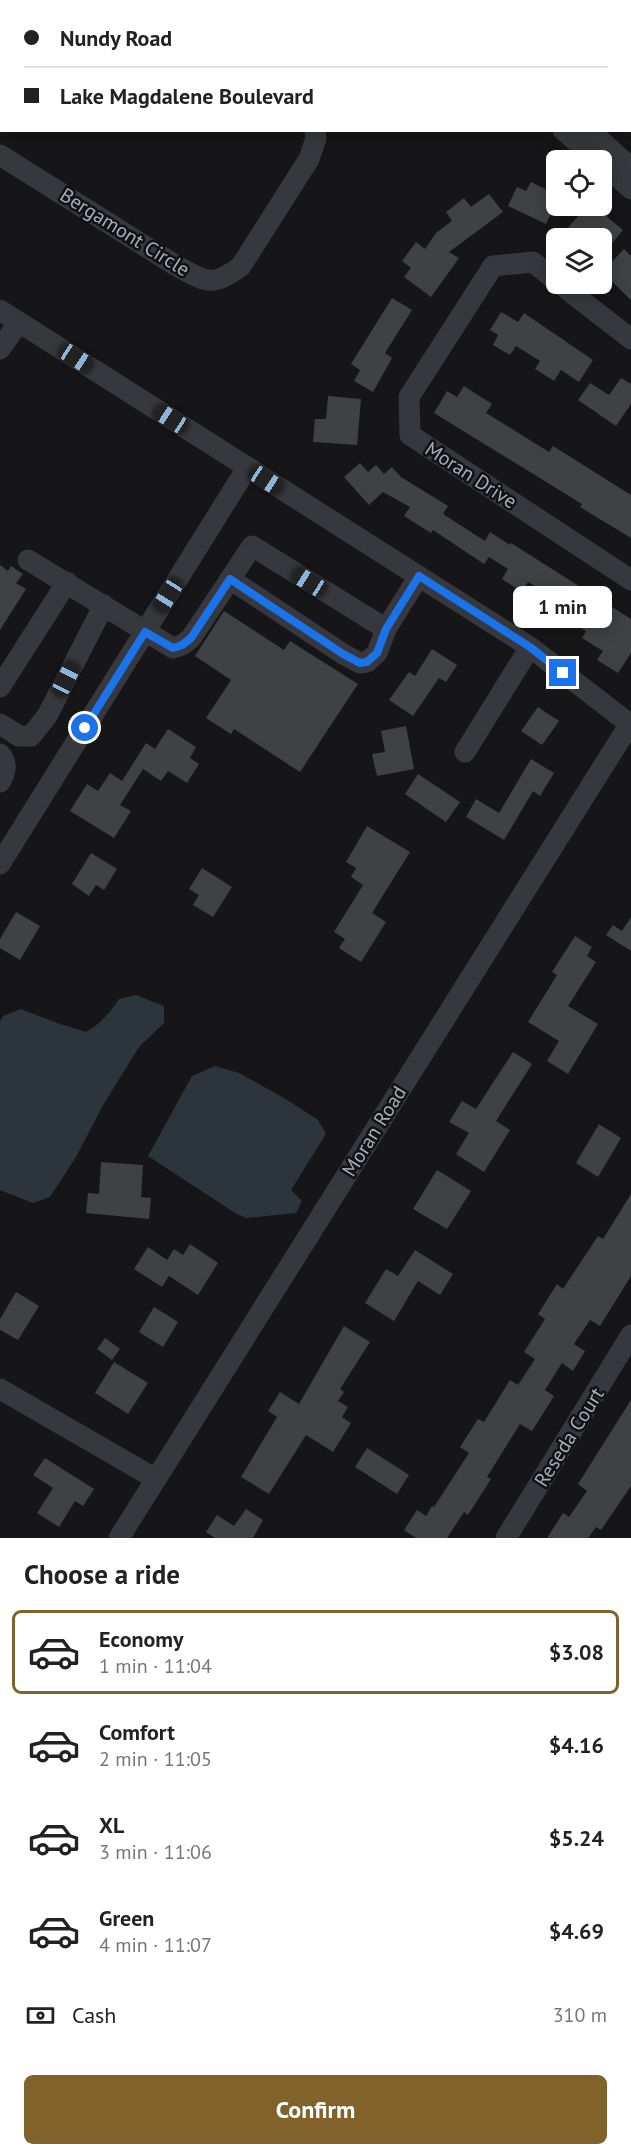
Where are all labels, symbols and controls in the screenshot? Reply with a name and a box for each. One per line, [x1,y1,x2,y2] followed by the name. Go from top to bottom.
[60,24,172,52] text: Nundy Road
[60,82,314,110] text: Lake Magdalene Boulevard
[546,150,612,294] map controls
[546,150,612,216] button: locate
[55,182,195,282] street label: Bergamont Circle
[546,228,612,294] button: layers
[56,341,96,375] car
[151,402,191,436] car
[420,436,522,514] street label: Moran Drive
[246,463,286,497] car
[289,565,329,599] car
[151,575,185,615] car
[514,586,612,628] callout: 1 min
[538,594,587,620] text: 1 min
[50,659,82,699] car
[549,659,576,686] route end
[71,714,98,741] route start
[336,1081,412,1181] street label: Moran Road
[528,1382,610,1491] street label: Reseda Court
[24,1557,180,1591] text: Choose a ride
[27,1625,81,1679] icon: car
[99,1625,183,1653] text: Economy
[549,1638,604,1666] text: $3.08
[99,1653,212,1679] text: 1 min · 11:04
[27,1718,81,1772] icon: car
[99,1718,175,1746] text: Comfort
[549,1731,604,1759] text: $4.16
[99,1746,212,1772] text: 2 min · 11:05
[27,1811,81,1865] icon: car
[99,1811,124,1839] text: XL
[549,1824,604,1852] text: $5.24
[99,1839,212,1865] text: 3 min · 11:06
[27,1904,81,1958] icon: car
[99,1904,154,1932] text: Green
[549,1917,604,1945] text: $4.69
[99,1932,212,1958] text: 4 min · 11:07
[24,1999,57,2032] icon: cash
[72,2001,116,2029] text: Cash
[553,2002,607,2028] text: 310 m
[24,2075,607,2144] button: Confirm

